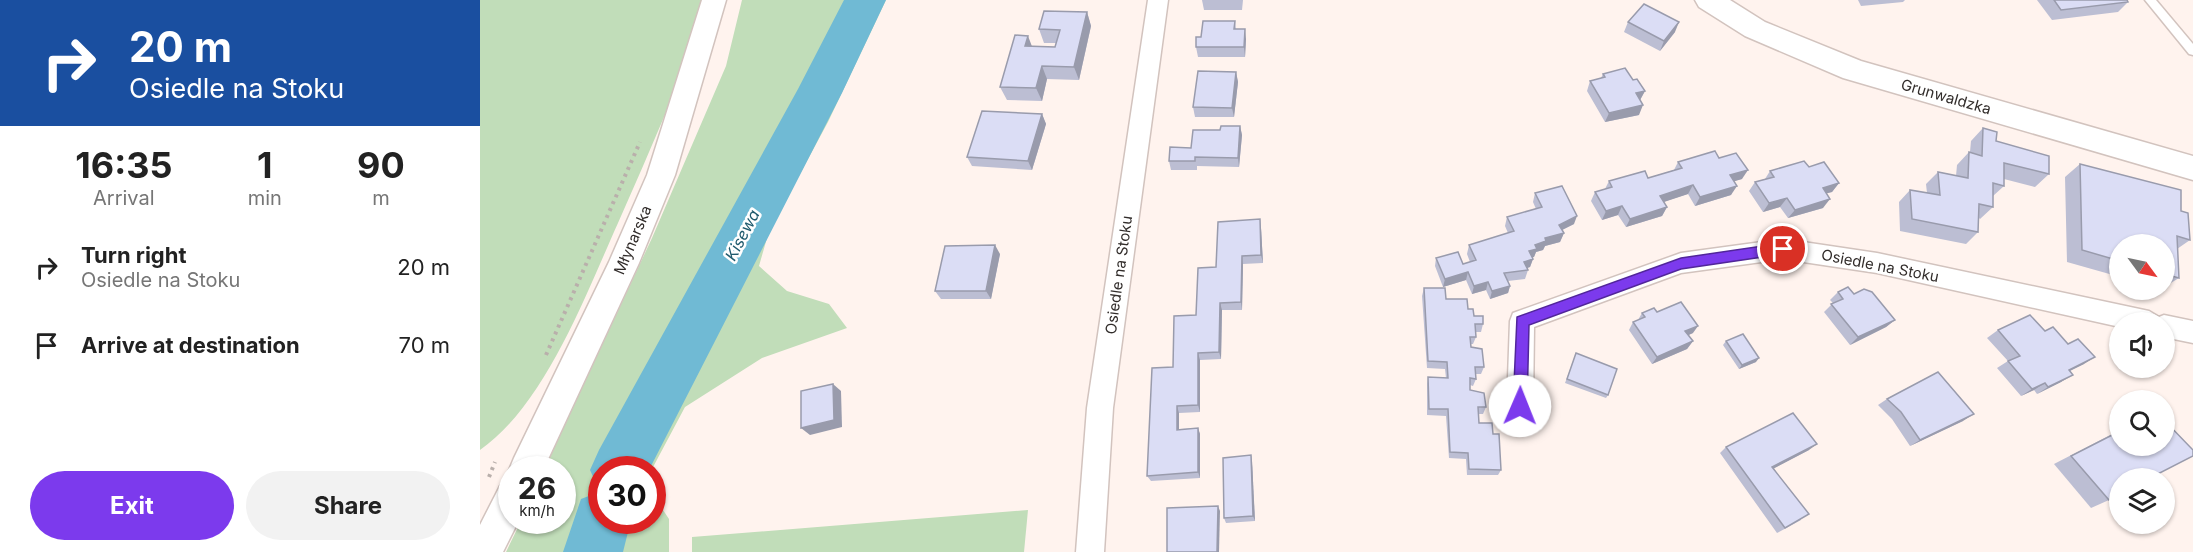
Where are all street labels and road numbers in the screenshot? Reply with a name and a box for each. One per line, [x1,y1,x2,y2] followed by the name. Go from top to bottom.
[1899,75,1993,118] street label: Grunwaldzka
[609,202,656,277] street label: Młynarska
[1101,214,1136,335] street label: Osiedle na Stoku
[1820,245,1941,286] street label: Osiedle na Stoku

